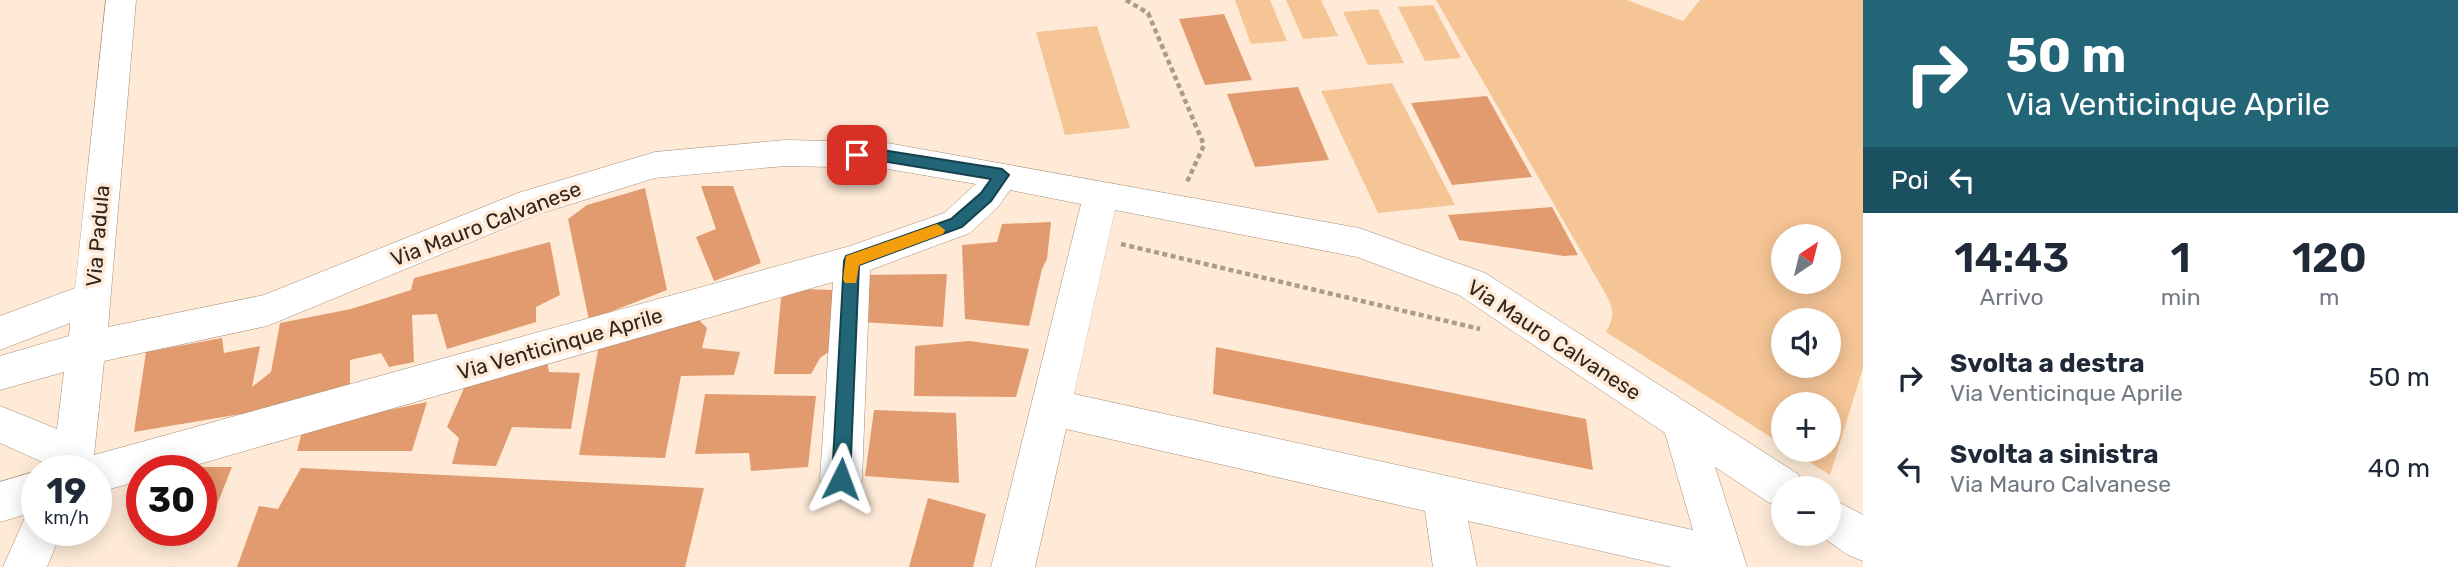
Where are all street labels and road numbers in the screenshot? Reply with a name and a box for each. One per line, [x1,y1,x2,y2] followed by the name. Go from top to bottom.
[387,176,585,271] street label: Via Mauro Calvanese
[81,184,114,288] street label: Via Padula
[1463,274,1646,405] street label: Via Mauro Calvanese
[454,302,666,385] street label: Via Venticinque Aprile

